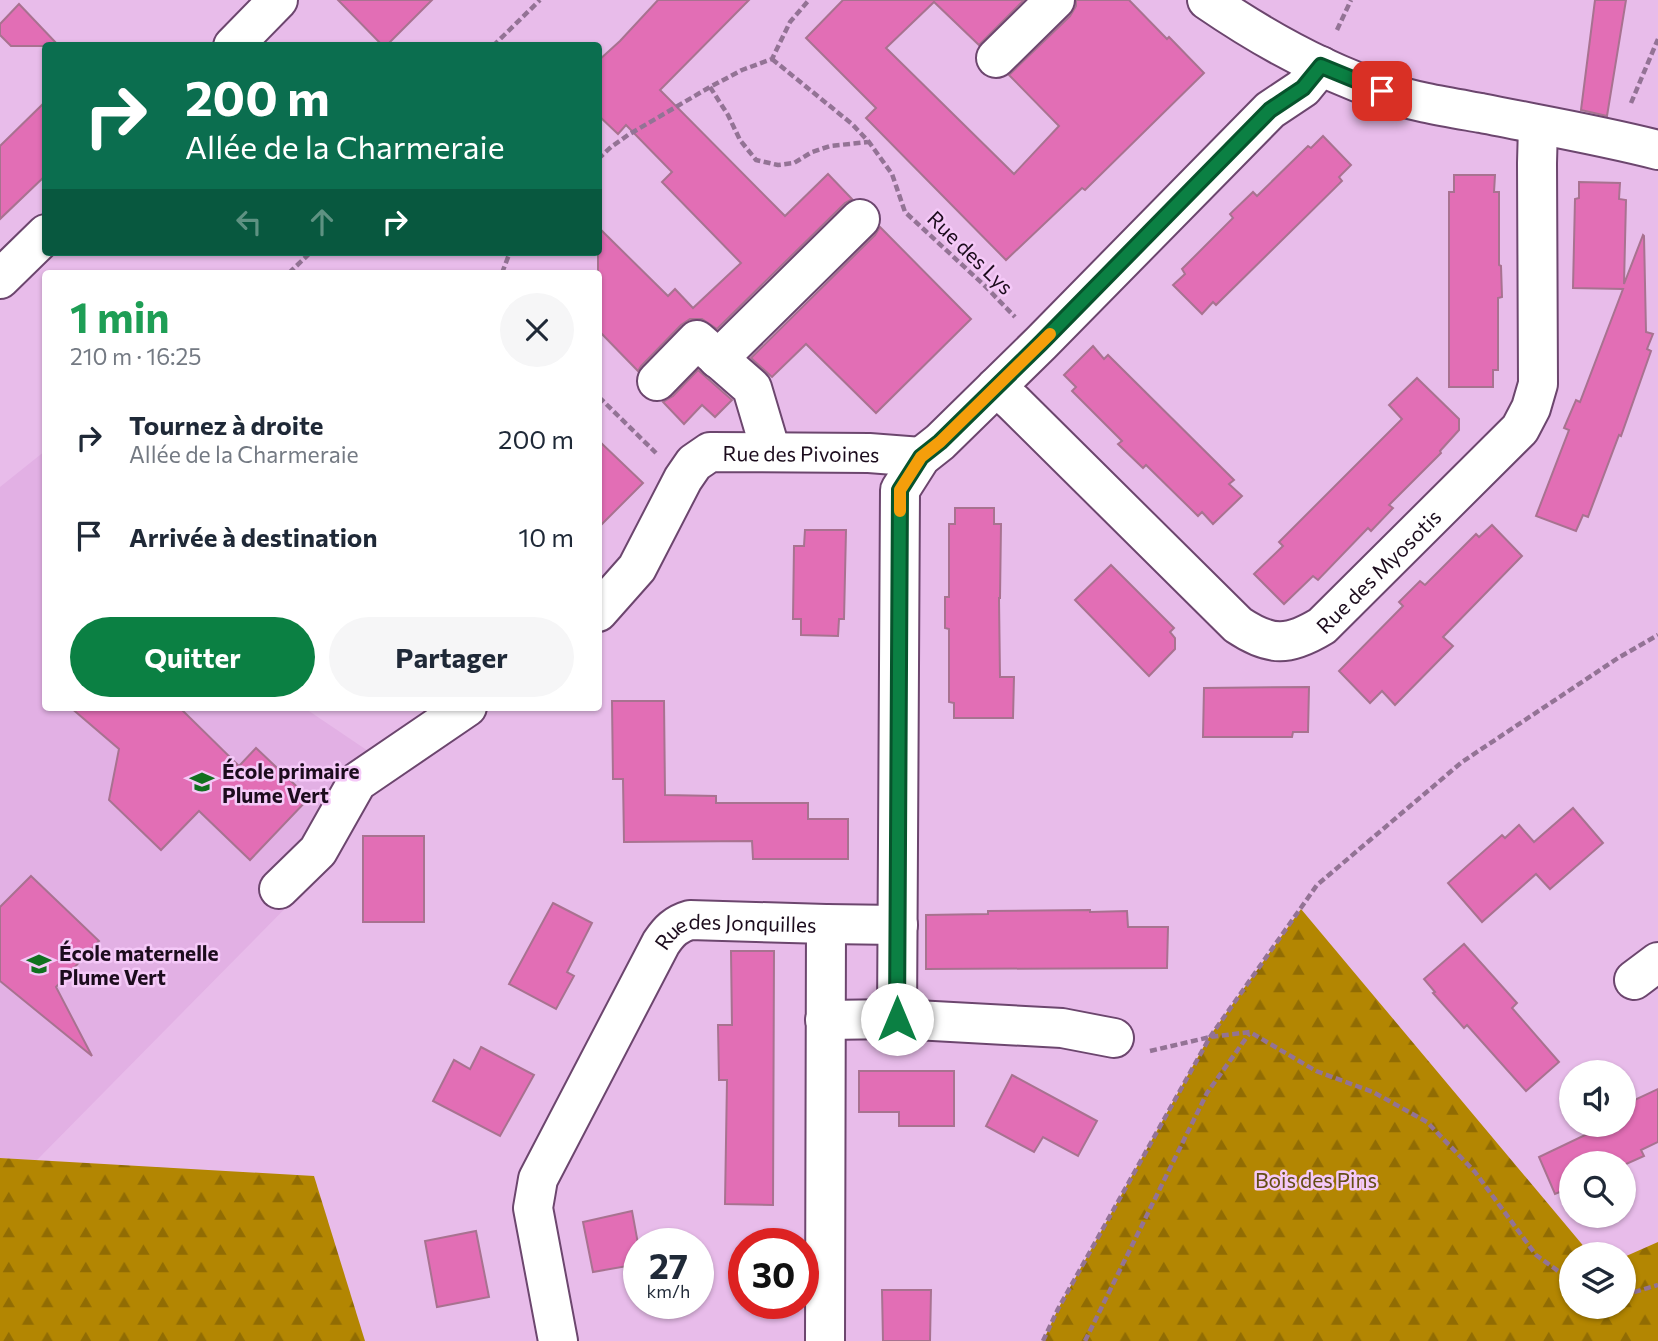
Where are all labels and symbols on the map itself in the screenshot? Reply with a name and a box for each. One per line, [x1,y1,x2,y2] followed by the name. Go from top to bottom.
[1352,61,1412,121] pin
[923,205,1019,299] street label: Rue des Lys
[722,440,881,466] street label: Rue des Pivoines
[1310,503,1445,638] street label: Rue des Myosotis
[222,758,360,807] place label: École primaire Plume Vert
[188,768,216,796] school or university icon: École primaire Plume Vert
[648,907,817,954] street label: Rue des Jonquilles
[59,940,219,989] place label: École maternelle Plume Vert
[25,950,53,978] school or university icon: École maternelle Plume Vert
[860,982,934,1056] position arrow
[1255,1167,1377,1192] park label: Bois des Pins
[728,1228,819,1319] speed limit sign: 30

